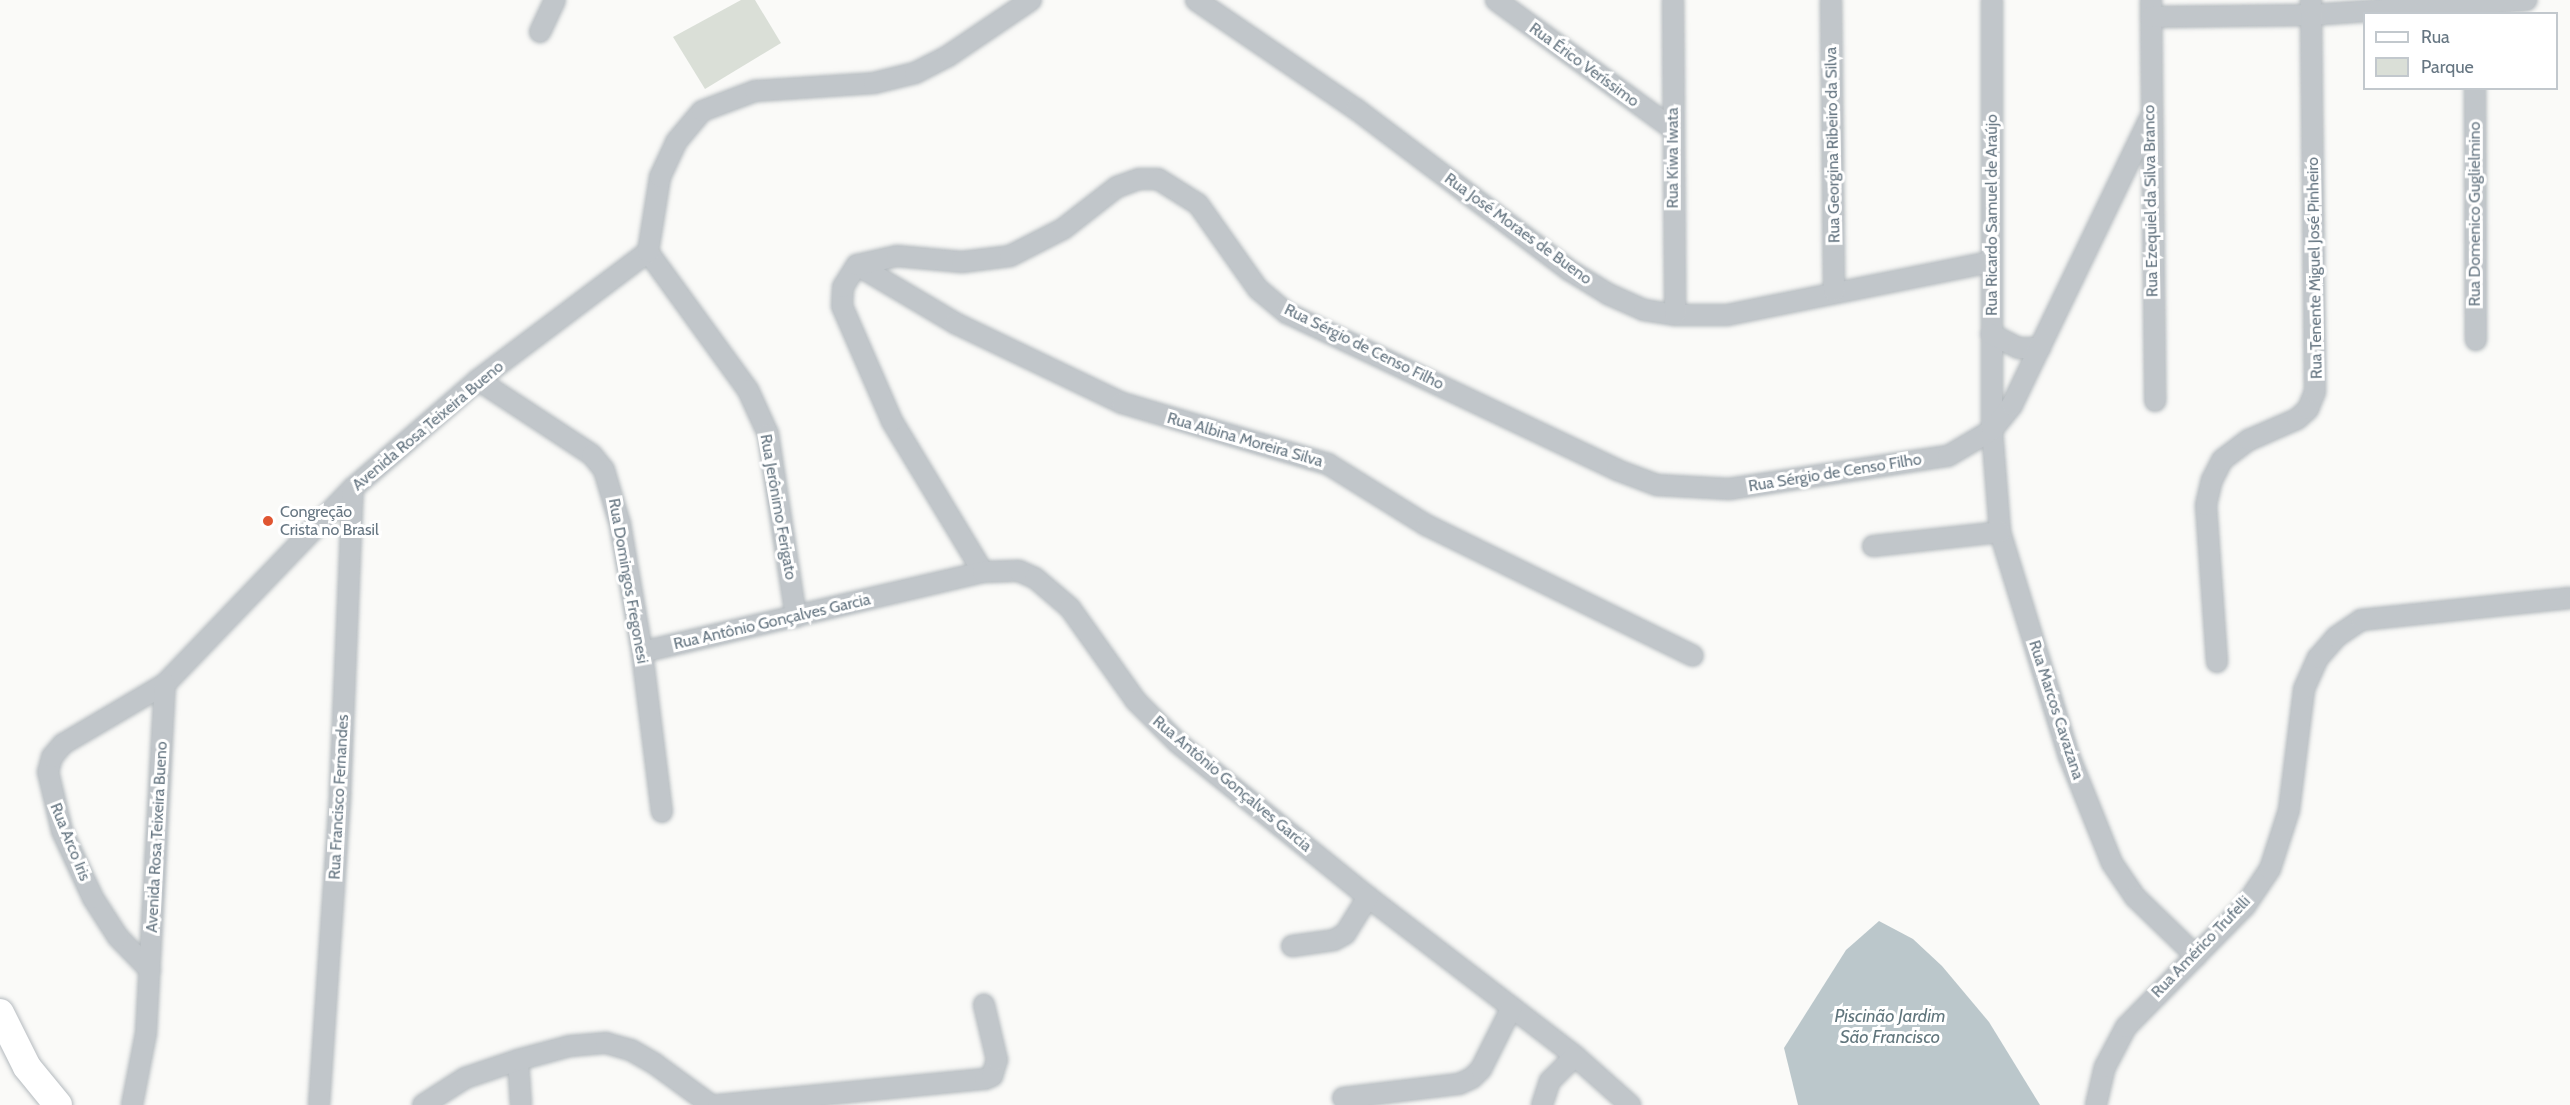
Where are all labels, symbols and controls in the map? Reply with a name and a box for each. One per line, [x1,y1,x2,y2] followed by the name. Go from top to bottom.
[2363,12,2558,90] legend
[1525,19,1643,111] street label: Rua Érico Veríssimo
[2421,26,2450,48] text: Rua
[1822,47,1844,243] street label: Rua Georgina Ribeiro da Silva
[2421,56,2474,78] text: Parque
[2140,105,2162,297] street label: Rua Ezequiel da Silva Branco
[1663,108,1683,208] street label: Rua Kiwa Iwata
[1982,114,2002,316] street label: Rua Ricardo Samuel de Araújo
[2465,122,2485,306] street label: Rua Domenico Guglielmino
[2303,157,2327,379] street label: Rua Tenente Miguel José Pinheiro
[1441,169,1595,289] street label: Rua José Moraes de Bueno
[1281,300,1447,394] street label: Rua Sérgio de Censo Filho
[348,357,508,495] street label: Avenida Rosa Teixeira Bueno
[1165,409,1325,471] street label: Rua Albina Moreira Silva
[756,433,800,581] street label: Rua Jerônimo Ferigato
[1747,450,1923,496] street label: Rua Sérgio de Censo Filho
[604,497,652,665] street label: Rua Domingos Fregonesi
[280,502,379,540] place label: Congreção Crista no Brasil
[261,514,275,528] marker: Congreção Crista no Brasil
[672,590,872,654] street label: Rua Antônio Gonçalves Garcia
[2024,638,2088,782] street label: Rua Marcos Cavazana
[1149,712,1315,856] street label: Rua Antônio Gonçalves Garcia
[325,714,353,880] street label: Rua Francisco Fernandes
[142,741,172,933] street label: Avenida Rosa Teixeira Bueno
[46,800,94,884] street label: Rua Arco Iris
[2148,892,2254,1002] street label: Rua Américo Trufelli
[1835,1006,1945,1048] water label: Piscinão Jardim São Francisco

